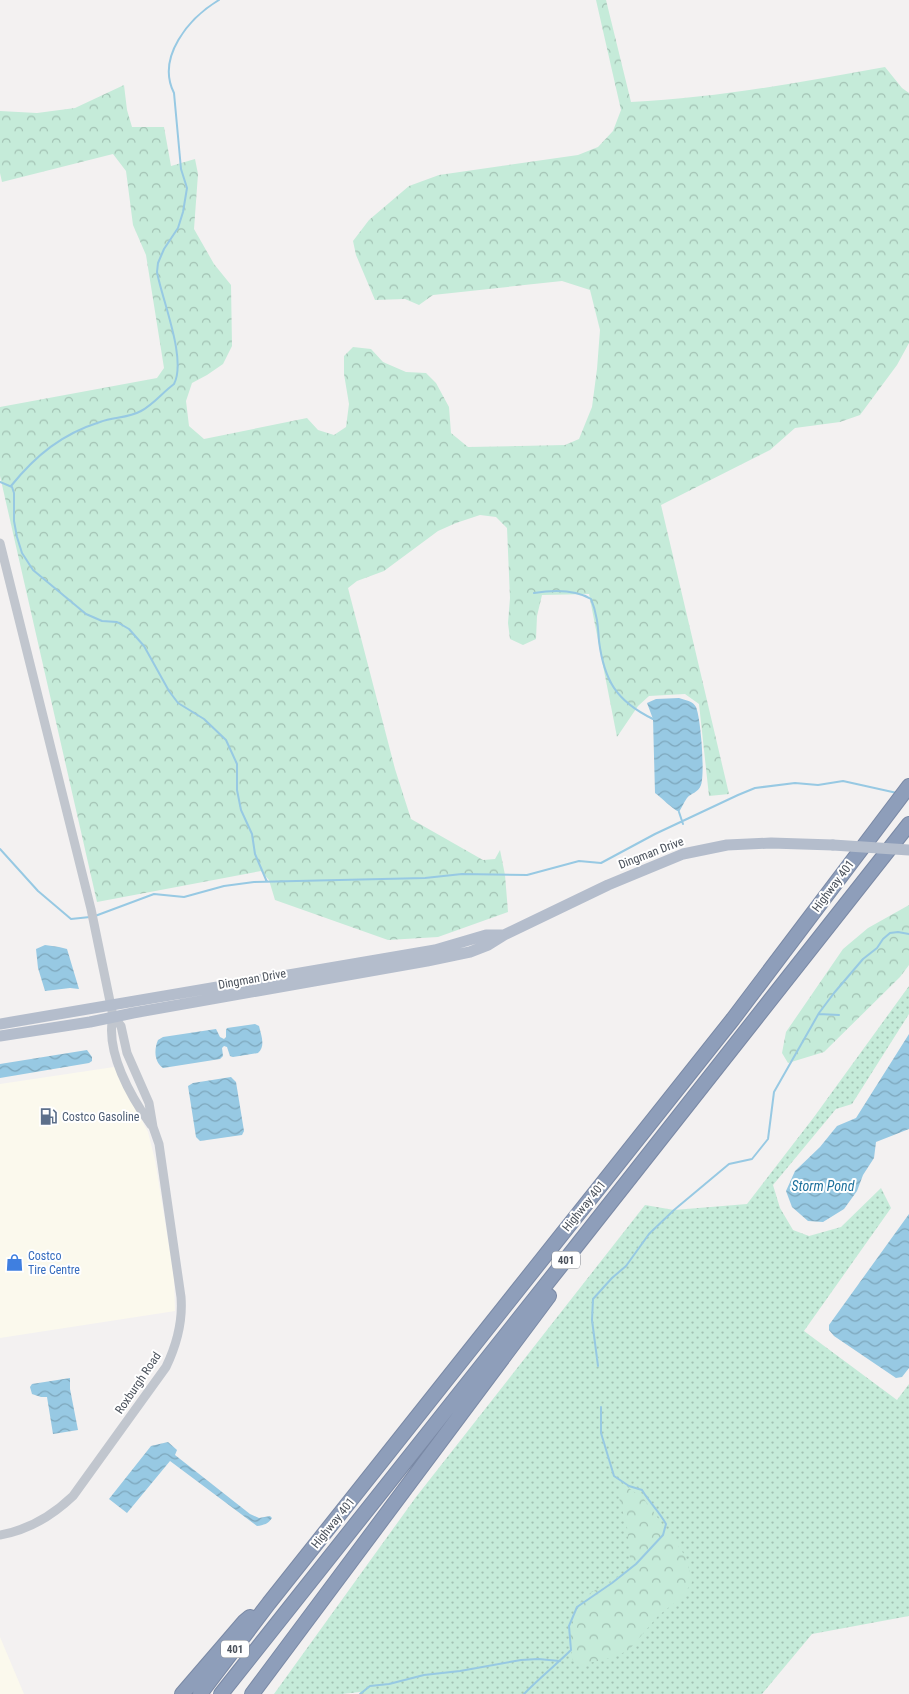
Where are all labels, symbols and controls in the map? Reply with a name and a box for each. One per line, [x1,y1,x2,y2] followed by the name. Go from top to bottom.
[616,834,686,872] street label: Dingman Drive
[809,857,857,915] street label: Highway 401
[217,966,287,992] street label: Dingman Drive
[38,1107,58,1127] fuel station icon: Costco Gasoline
[62,1110,140,1124] place label: Costco Gasoline
[559,1178,609,1234] street label: Highway 401
[792,1178,855,1194] water label: Storm Pond
[28,1249,80,1277] place label: Costco Tire Centre
[552,1252,580,1268] road number: 401
[4,1253,24,1273] shop icon: Costco Tire Centre
[112,1349,164,1417] street label: Roxburgh Road
[308,1495,358,1551] street label: Highway 401
[221,1640,249,1658] road number: 401

